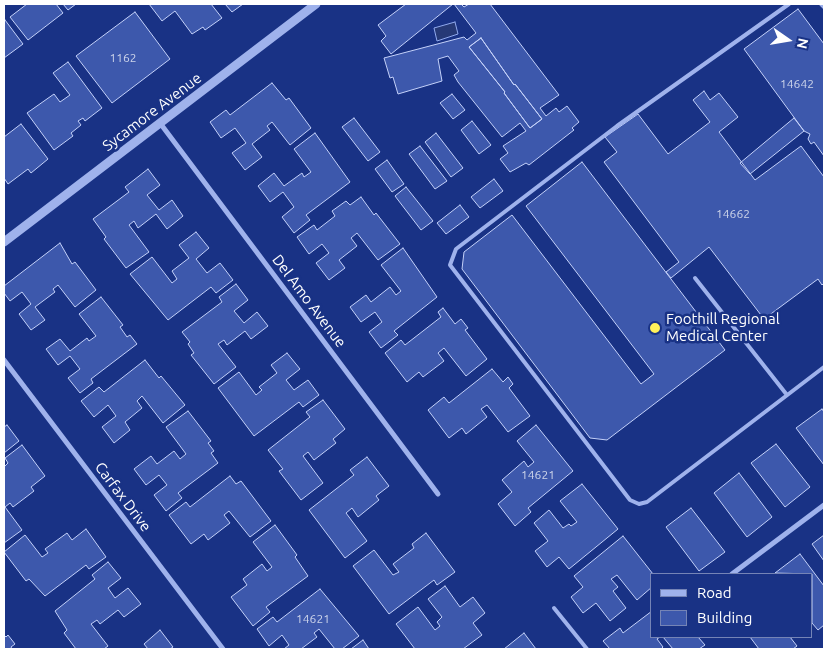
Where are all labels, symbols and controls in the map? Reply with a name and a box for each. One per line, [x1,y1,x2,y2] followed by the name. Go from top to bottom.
[763,15,813,65] north arrow
[794,36,812,50] text: N
[109,51,137,65] house number: 1162
[99,69,205,155] street label: Sycamore Avenue
[780,77,814,91] house number: 14642
[716,207,750,221] house number: 14662
[268,251,350,351] street label: Del Amo Avenue
[666,310,780,345] place label: Foothill Regional Medical Center
[648,321,662,335] marker: Foothill Regional Medical Center
[91,459,155,535] street label: Carfax Drive
[521,468,555,482] house number: 14621
[650,573,813,638] legend
[697,584,732,601] text: Road
[697,609,752,626] text: Building
[296,612,330,626] house number: 14621

